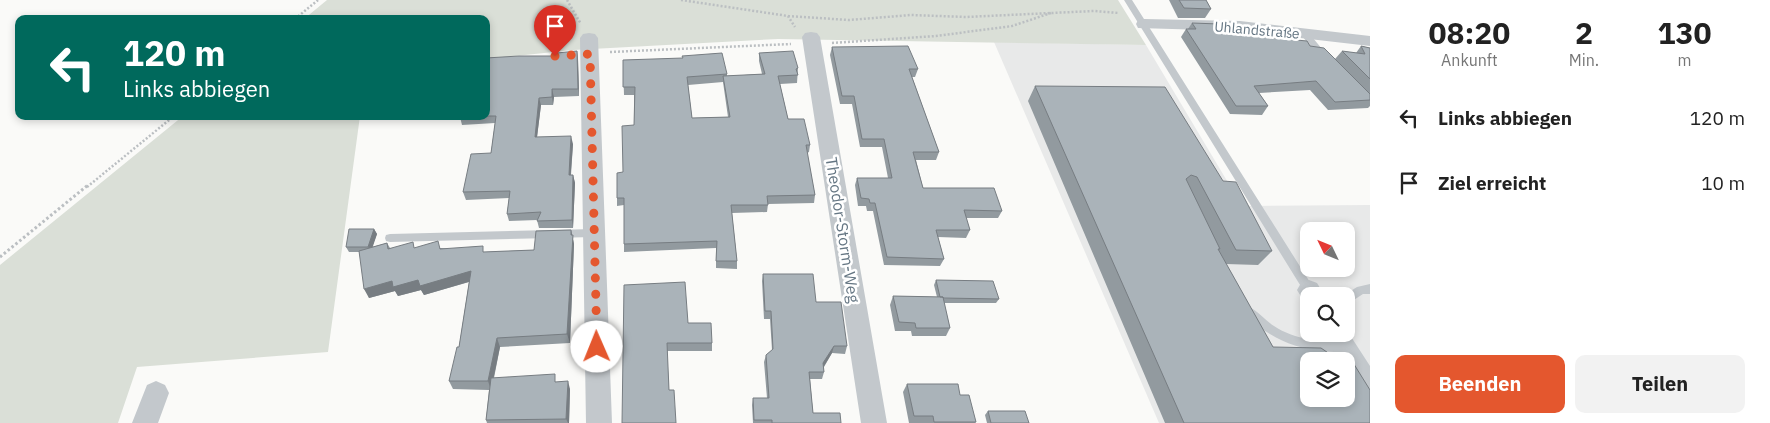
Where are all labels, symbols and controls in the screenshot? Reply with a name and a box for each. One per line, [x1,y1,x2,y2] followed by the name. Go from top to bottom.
[534,5,576,56] pin
[541,12,569,40] icon: arrive
[1428,13,1510,52] text: 08:20
[1575,13,1593,52] text: 2
[1658,13,1712,52] text: 130
[1214,17,1301,43] street label: Uhlandstraße
[123,30,226,76] text: 120 m
[40,35,105,100] icon: left
[1441,50,1498,70] text: Ankunft
[1569,50,1599,70] text: Min.
[1678,50,1692,70] text: m
[123,74,270,103] text: Links abbiegen
[1395,104,1423,132] icon: left
[1438,106,1572,130] text: Links abbiegen
[1690,106,1745,130] text: 120 m
[822,156,864,305] street label: Theodor-Storm-Weg
[1395,169,1423,197] icon: arrive
[1438,171,1546,195] text: Ziel erreicht
[1701,171,1745,195] text: 10 m
[1300,222,1355,278] north arrow
[1300,222,1355,407] map controls
[1300,287,1355,342] button: search
[570,320,622,372] position arrow
[1300,352,1355,407] button: layers
[1395,355,1565,413] button: Beenden
[1575,355,1745,413] button: Teilen

